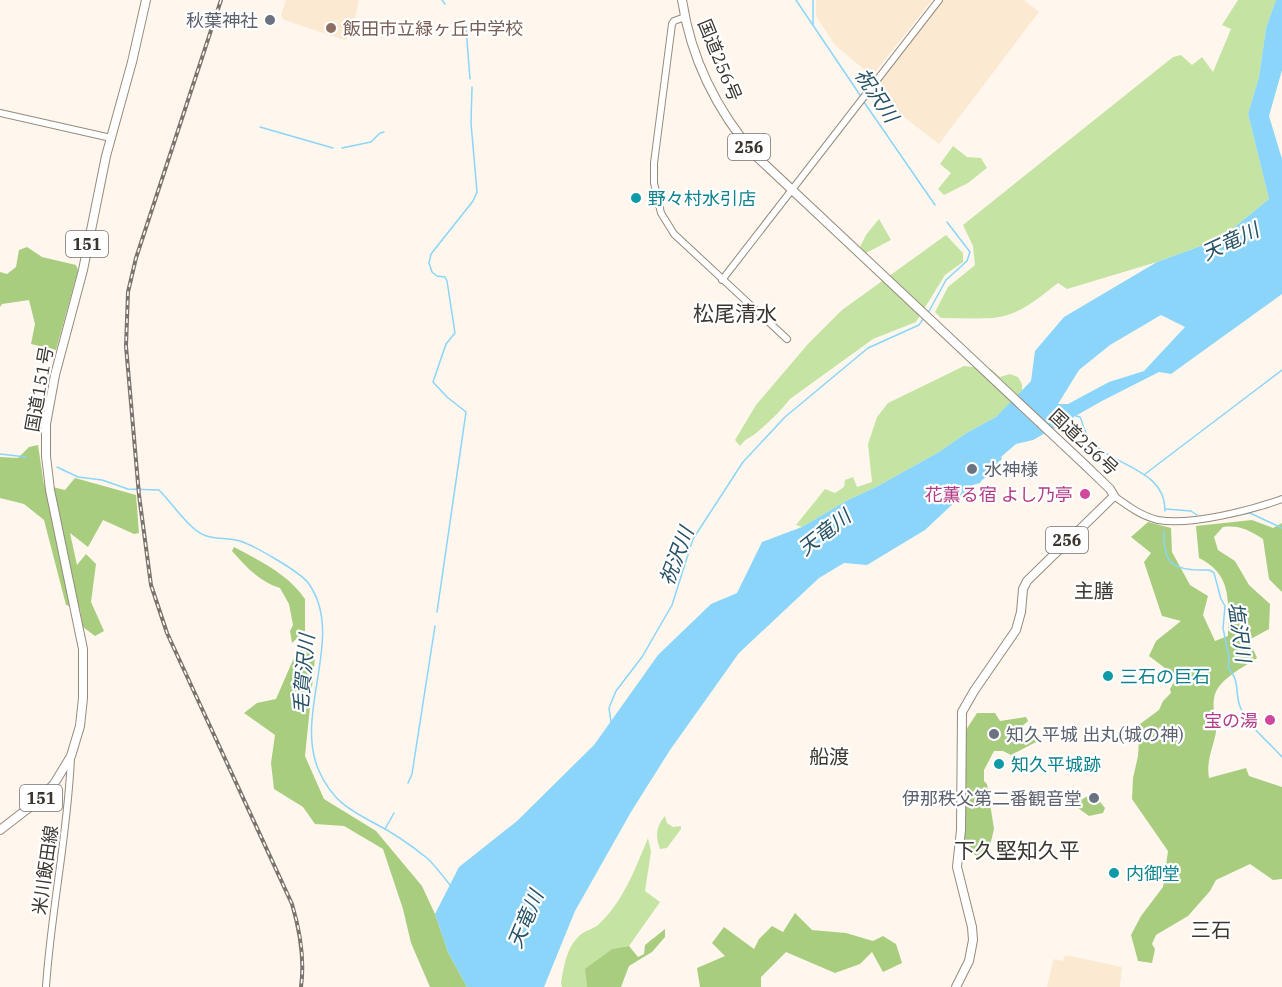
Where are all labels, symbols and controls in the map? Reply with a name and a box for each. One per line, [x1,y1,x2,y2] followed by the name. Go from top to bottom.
[186,9,258,32] place label: 秋葉神社
[263,13,277,27] marker: 秋葉神社
[693,16,747,104] street label: 国道256号
[343,17,523,40] place label: 飯田市立緑ヶ丘中学校
[324,21,338,35] marker: 飯田市立緑ヶ丘中学校
[849,63,906,129] water label: 祝沢川
[728,134,770,160] road number: 256
[648,187,756,210] place label: 野々村水引店
[629,191,643,205] marker: 野々村水引店
[1197,215,1265,266] water label: 天竜川
[66,231,108,257] road number: 151
[693,299,777,327] district label: 松尾清水
[20,344,58,434] street label: 国道151号
[1045,404,1123,480] street label: 国道256号
[984,458,1038,481] place label: 水神様
[965,462,979,476] marker: 水神様
[925,483,1073,506] place label: 花薫る宿 よし乃亭
[1078,487,1092,501] marker: 花薫る宿 よし乃亭
[792,502,858,561] water label: 天竜川
[653,521,700,589] water label: 祝沢川
[1046,527,1088,553] road number: 256
[1074,577,1114,604] district label: 主膳
[1222,600,1258,666] water label: 塩沢川
[286,631,320,715] water label: 毛賀沢川
[1120,665,1210,688] place label: 三石の巨石
[1101,669,1115,683] marker: 三石の巨石
[1204,709,1258,732] place label: 宝の湯
[1263,713,1277,727] marker: 宝の湯
[1006,723,1184,746] place label: 知久平城 出丸(城の神)
[987,727,1001,741] marker: 知久平城 出丸(城の神)
[809,743,849,770] district label: 船渡
[1011,753,1101,776] place label: 知久平城跡
[992,757,1006,771] marker: 知久平城跡
[20,785,62,811] road number: 151
[902,787,1082,810] place label: 伊那秩父第二番観音堂
[1087,791,1101,805] marker: 伊那秩父第二番観音堂
[27,824,63,916] street label: 米川飯田線
[954,836,1080,864] district label: 下久堅知久平
[1126,862,1180,885] place label: 内御堂
[1107,866,1121,880] marker: 内御堂
[501,884,550,952] water label: 天竜川
[1191,916,1231,943] district label: 三石

